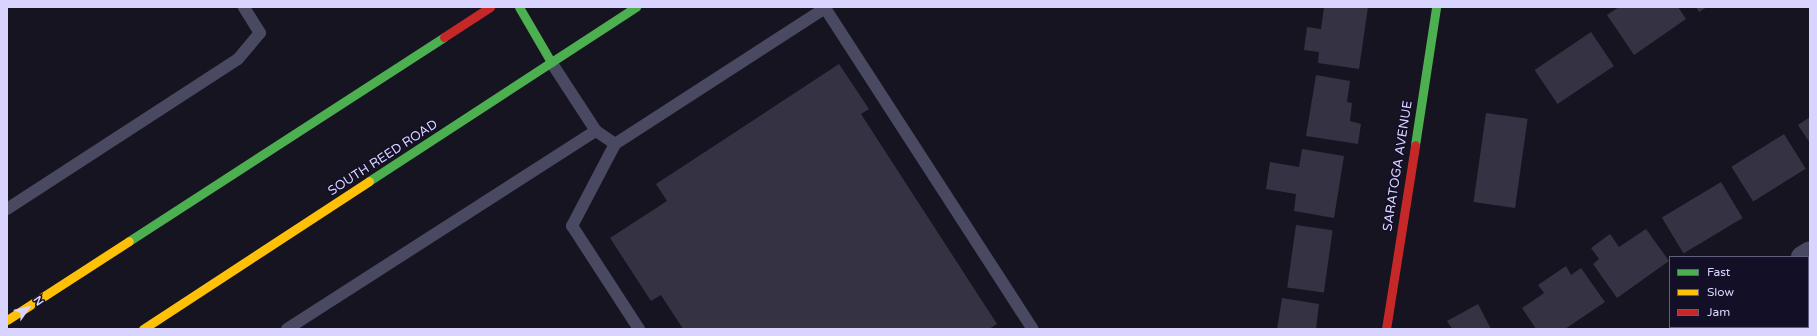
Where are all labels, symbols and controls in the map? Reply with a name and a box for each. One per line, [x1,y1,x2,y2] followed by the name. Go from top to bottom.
[1380,100,1416,232] street label: SARATOGA AVENUE
[325,117,441,199] street label: SOUTH REED ROAD
[1669,256,1809,328] legend
[1707,265,1730,279] text: Fast
[1707,285,1734,299] text: Slow
[8,288,48,328] north arrow
[31,294,46,308] text: N
[1707,305,1730,319] text: Jam

